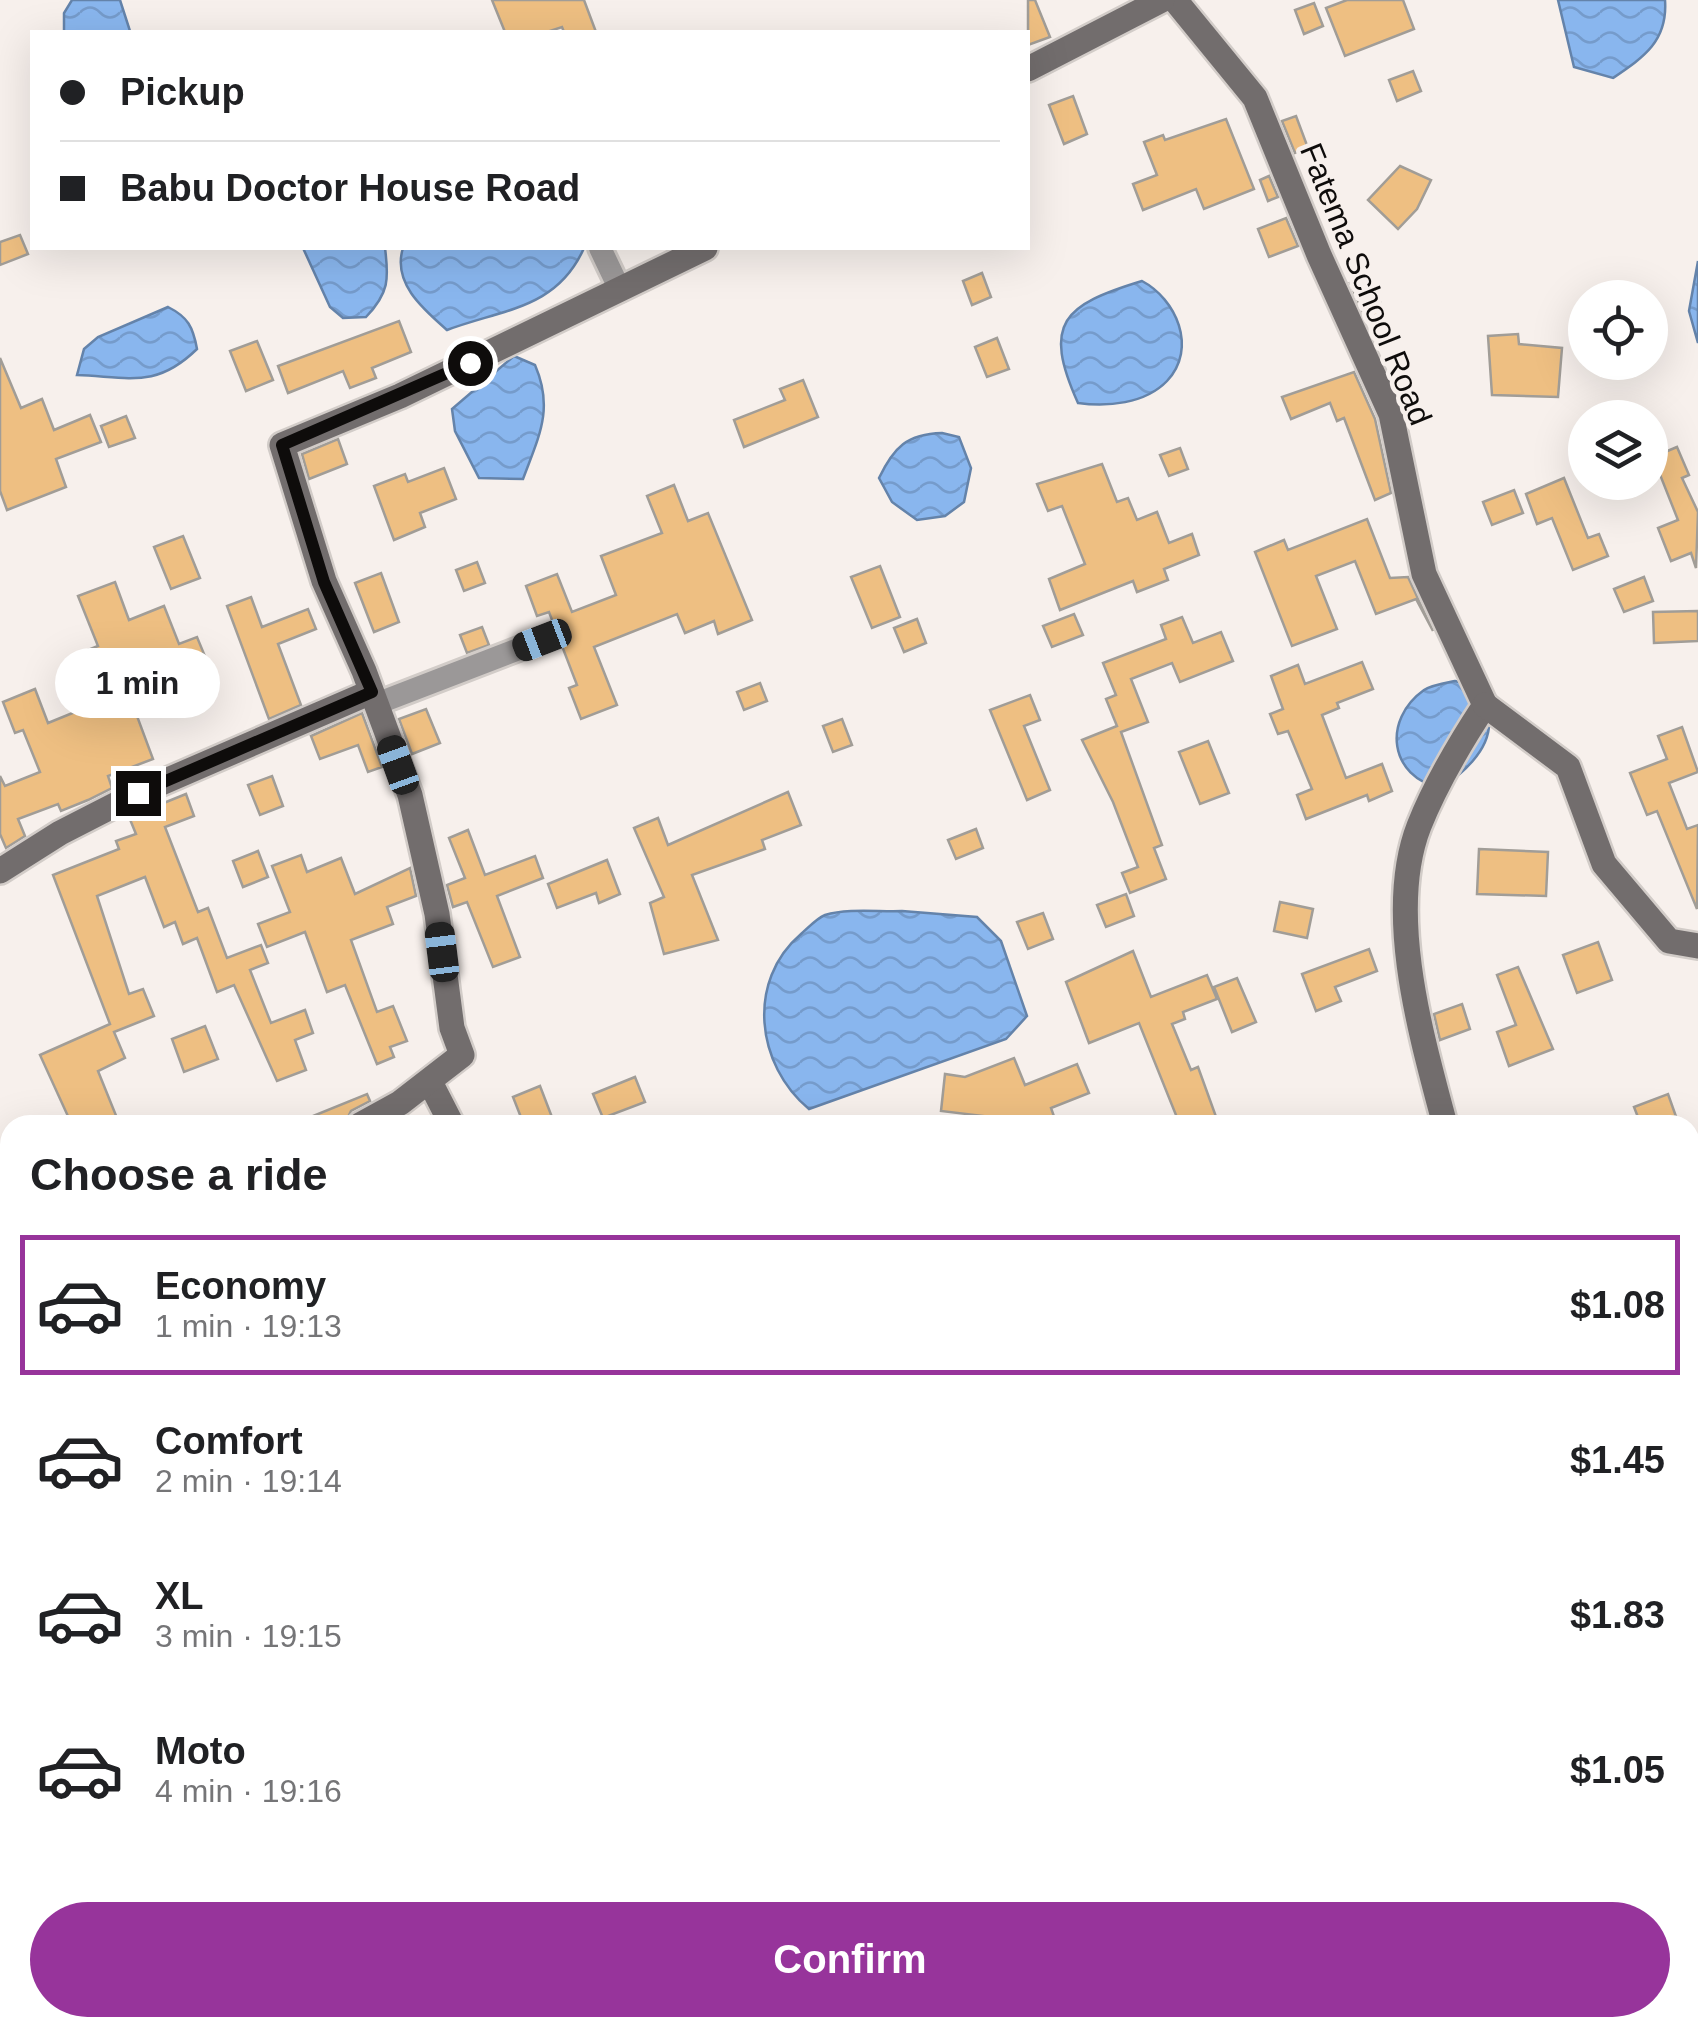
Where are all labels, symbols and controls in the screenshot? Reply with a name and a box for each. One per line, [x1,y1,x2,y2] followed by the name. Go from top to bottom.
[120,71,245,113] text: Pickup
[1293,138,1439,430] street label: Fatema School Road
[120,167,580,209] text: Babu Doctor House Road
[1568,280,1668,500] map controls
[1568,280,1668,380] button: locate
[448,341,493,386] route start
[1568,400,1668,500] button: layers
[509,615,575,665] car
[56,648,220,718] callout: 1 min
[96,665,179,701] text: 1 min
[374,732,422,798] car
[116,771,161,816] route end
[423,920,461,984] car
[30,1149,328,1200] text: Choose a ride
[35,1260,125,1350] icon: car
[155,1265,326,1307] text: Economy
[1570,1284,1665,1326] text: $1.08
[155,1308,342,1344] text: 1 min · 19:13
[35,1415,125,1505] icon: car
[155,1420,303,1462] text: Comfort
[1570,1439,1665,1481] text: $1.45
[155,1463,342,1499] text: 2 min · 19:14
[35,1570,125,1660] icon: car
[155,1575,204,1617] text: XL
[1570,1594,1665,1636] text: $1.83
[155,1618,342,1654] text: 3 min · 19:15
[35,1725,125,1815] icon: car
[155,1730,246,1772] text: Moto
[1570,1749,1665,1791] text: $1.05
[155,1773,342,1809] text: 4 min · 19:16
[30,1902,1670,2017] button: Confirm

